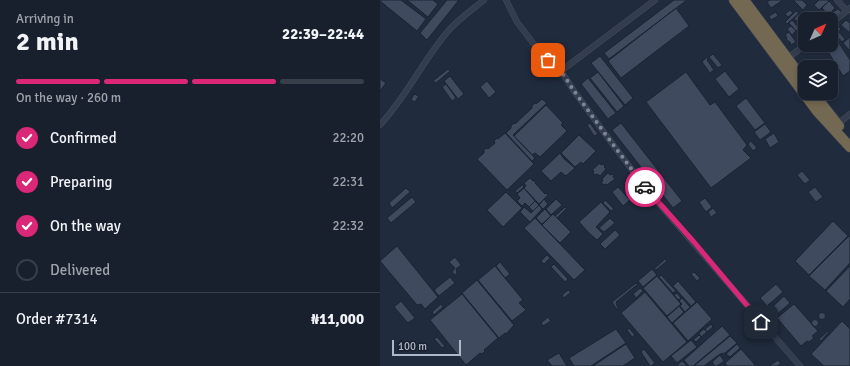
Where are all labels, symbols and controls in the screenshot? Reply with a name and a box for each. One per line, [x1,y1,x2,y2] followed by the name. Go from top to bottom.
[16,11,74,27] text: Arriving in
[798,12,838,52] north arrow
[798,12,838,100] map controls
[282,25,364,43] text: 22:39–22:44
[16,26,79,58] text: 2 min
[531,43,565,77] pin
[537,49,559,71] icon: bag
[798,60,838,100] button: layers
[16,90,121,106] text: On the way · 260 m
[16,127,38,149] icon: check
[50,129,117,147] text: Confirmed
[332,130,364,146] text: 22:20
[625,167,665,207] courier
[16,171,38,193] icon: check
[50,173,113,191] text: Preparing
[332,174,364,190] text: 22:31
[634,176,656,198] icon: car
[16,215,38,237] icon: check
[50,217,121,235] text: On the way
[332,218,364,234] text: 22:32
[50,261,110,279] text: Delivered
[744,305,778,339] pin
[16,310,98,328] text: Order #7314
[311,310,364,328] text: ₦11,000
[750,311,772,333] icon: home
[392,338,461,357] scale bar
[398,340,427,353] text: 100 m

